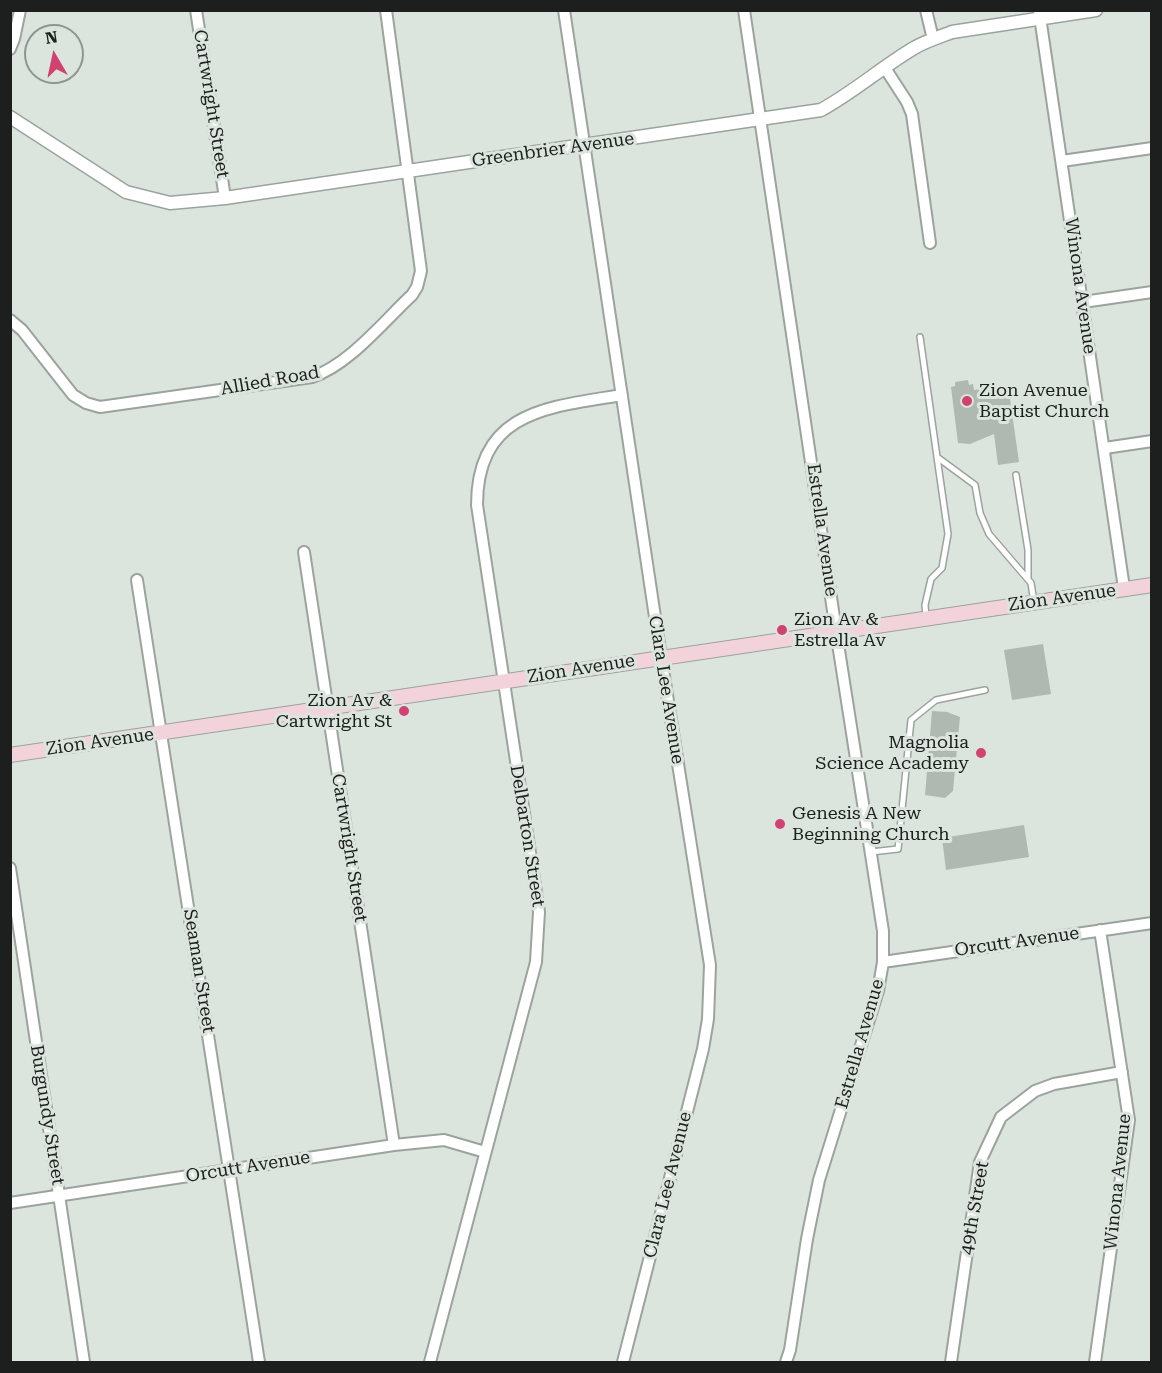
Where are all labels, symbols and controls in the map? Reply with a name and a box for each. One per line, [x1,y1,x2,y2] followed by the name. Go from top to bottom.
[24,24,84,84] north arrow
[44,27,59,48] text: N
[189,28,233,180] street label: Cartwright Street
[470,128,636,172] street label: Greenbrier Avenue
[1060,217,1100,355] street label: Winona Avenue
[219,362,321,400] street label: Allied Road
[979,380,1109,422] place label: Zion Avenue Baptist Church
[960,394,974,408] marker: Zion Avenue Baptist Church
[802,462,842,598] street label: Estrella Avenue
[1007,580,1117,616] street label: Zion Avenue
[794,609,886,652] place label: Zion Av & Estrella Av
[644,614,688,766] street label: Clara Lee Avenue
[775,623,789,637] marker: Zion Av & Estrella Av
[526,650,636,688] street label: Zion Avenue
[276,690,392,732] place label: Zion Av & Cartwright St
[397,704,411,718] marker: Zion Av & Cartwright St
[45,724,155,760] street label: Zion Avenue
[815,732,969,774] place label: Magnolia Science Academy
[974,746,988,760] marker: Magnolia Science Academy
[505,763,549,909] street label: Delbarton Street
[327,772,371,924] street label: Cartwright Street
[792,803,950,846] place label: Genesis A New Beginning Church
[773,817,787,831] marker: Genesis A New Beginning Church
[179,908,219,1034] street label: Seaman Street
[953,923,1081,961] street label: Orcutt Avenue
[831,977,889,1111] street label: Estrella Avenue
[25,1043,69,1187] street label: Burgundy Street
[639,1110,697,1260] street label: Clara Lee Avenue
[1100,1113,1136,1251] street label: Winona Avenue
[184,1147,312,1187] street label: Orcutt Avenue
[956,1160,994,1256] street label: 49th Street

